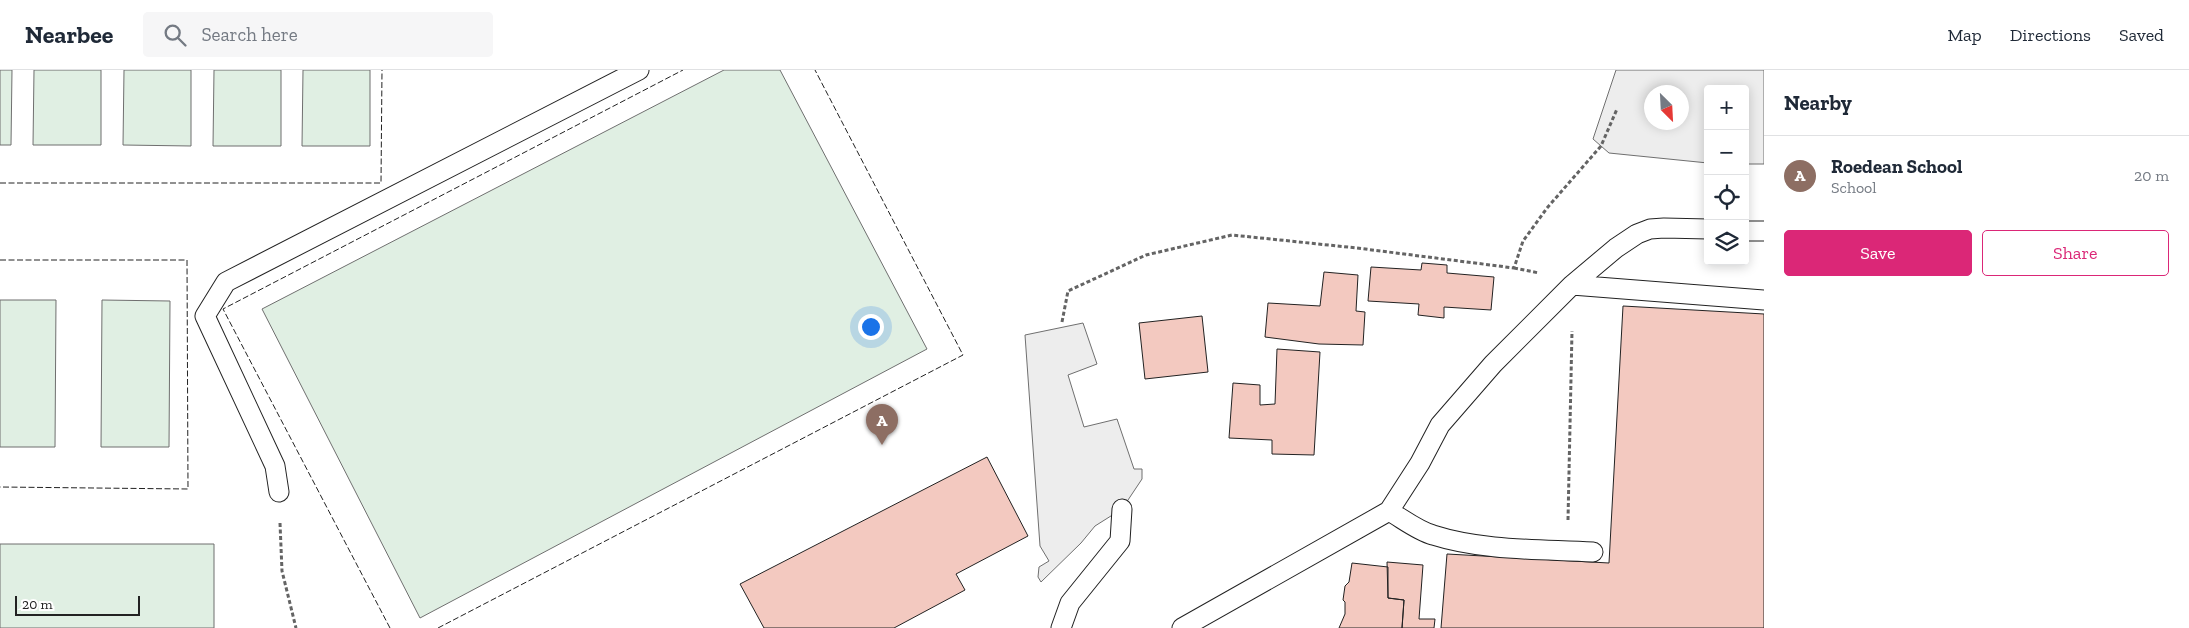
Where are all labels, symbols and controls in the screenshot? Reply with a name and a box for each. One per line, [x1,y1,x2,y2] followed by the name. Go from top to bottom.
[143,12,493,57] search box
[25,20,113,49] text: Nearbee
[161,21,189,49] icon: search
[201,23,298,46] text: Search here
[1947,24,1982,46] text: Map
[2010,24,2091,46] text: Directions
[2119,24,2164,46] text: Saved
[1644,85,1689,130] north arrow
[1704,85,1749,265] map controls
[1704,85,1749,130] button: +
[1784,90,1852,115] text: Nearby
[1704,130,1749,175] button: −
[1831,155,1962,178] text: Roedean School
[1795,166,1806,185] text: A
[2134,166,2169,185] text: 20 m
[1704,175,1749,220] button: locate
[1831,178,1877,197] text: School
[1704,220,1749,265] button: layers
[1784,230,1972,276] button: Save
[1982,230,2169,276] button: Share
[858,314,884,340] your location
[866,404,898,445] pin: A
[15,593,140,616] scale bar
[22,596,53,613] text: 20 m

